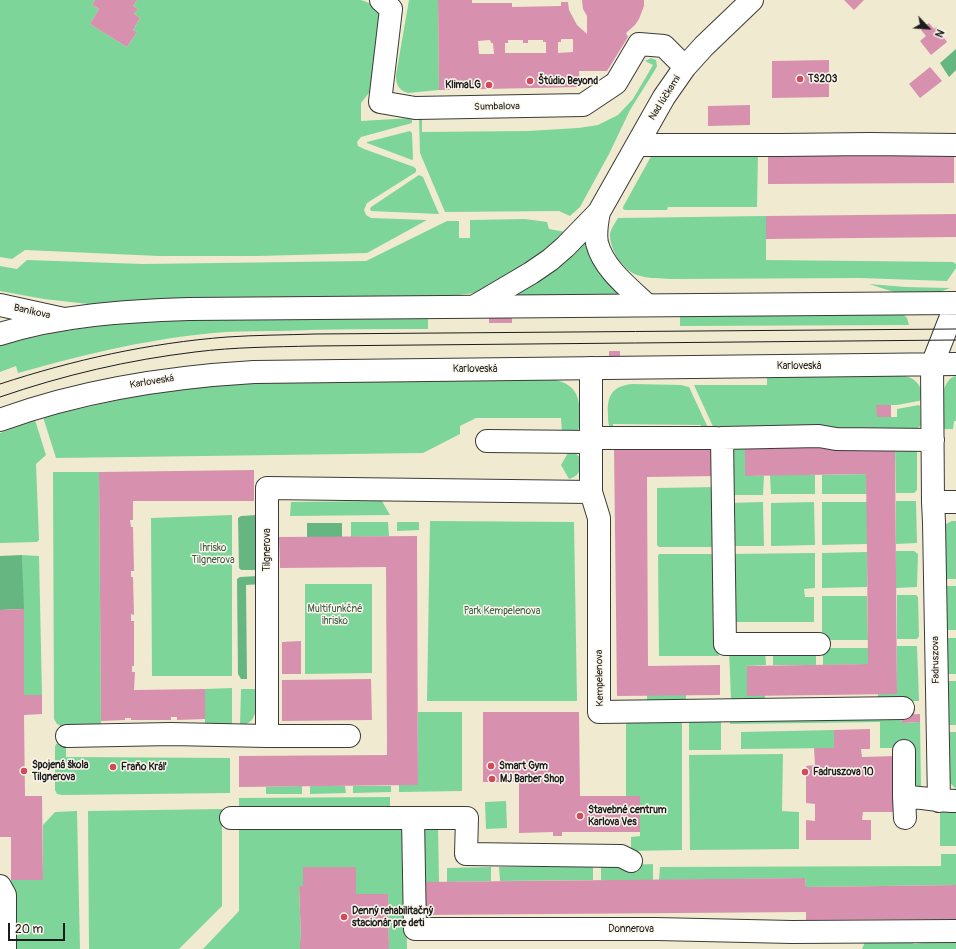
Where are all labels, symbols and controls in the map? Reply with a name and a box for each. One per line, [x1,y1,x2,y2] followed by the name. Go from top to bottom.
[908,8,948,48] north arrow
[932,27,947,39] text: N
[646,73,684,123] street label: Nad lúčkami
[808,73,837,85] place label: TS203
[795,74,805,84] marker: TS203
[538,75,598,87] place label: Štúdio Beyond
[525,76,535,86] marker: Štúdio Beyond
[445,79,481,91] place label: KlimaLG
[484,80,494,90] marker: KlimaLG
[474,101,520,113] street label: Sumbalova
[13,302,51,322] street label: Baníkova
[777,360,821,372] street label: Karloveská
[453,363,497,375] street label: Karloveská
[129,373,175,391] street label: Karloveská
[261,528,273,572] street label: Tilgnerova
[191,542,235,566] park label: Ihrisko Tilgnerova
[307,603,363,626] park label: Multifunkčné ihrisko
[464,605,540,617] park label: Park Kempelenova
[930,636,942,684] street label: Fadruszova
[594,649,606,707] street label: Kempelenova
[32,759,88,782] place label: Spojená škola Tilgnerova
[499,760,548,772] place label: Smart Gym
[121,761,167,773] place label: Fraňo Kráľ
[486,761,496,771] marker: Smart Gym
[108,762,118,772] marker: Fraňo Kráľ
[19,766,29,776] marker: Spojená škola Tilgnerova
[813,766,874,778] place label: Fadruszova 10
[800,767,810,777] marker: Fadruszova 10
[500,773,564,785] place label: MJ Barber Shop
[487,774,497,784] marker: MJ Barber Shop
[588,804,667,828] place label: Stavebné centrum Karlova Ves
[575,811,585,821] marker: Stavebné centrum Karlova Ves
[352,905,433,928] place label: Denný rehabilitačný stacionár pre deti
[339,912,349,922] marker: Denný rehabilitačný stacionár pre deti
[10,915,67,941] scale bar
[15,922,43,937] text: 20 m
[608,923,654,935] street label: Donnerova

